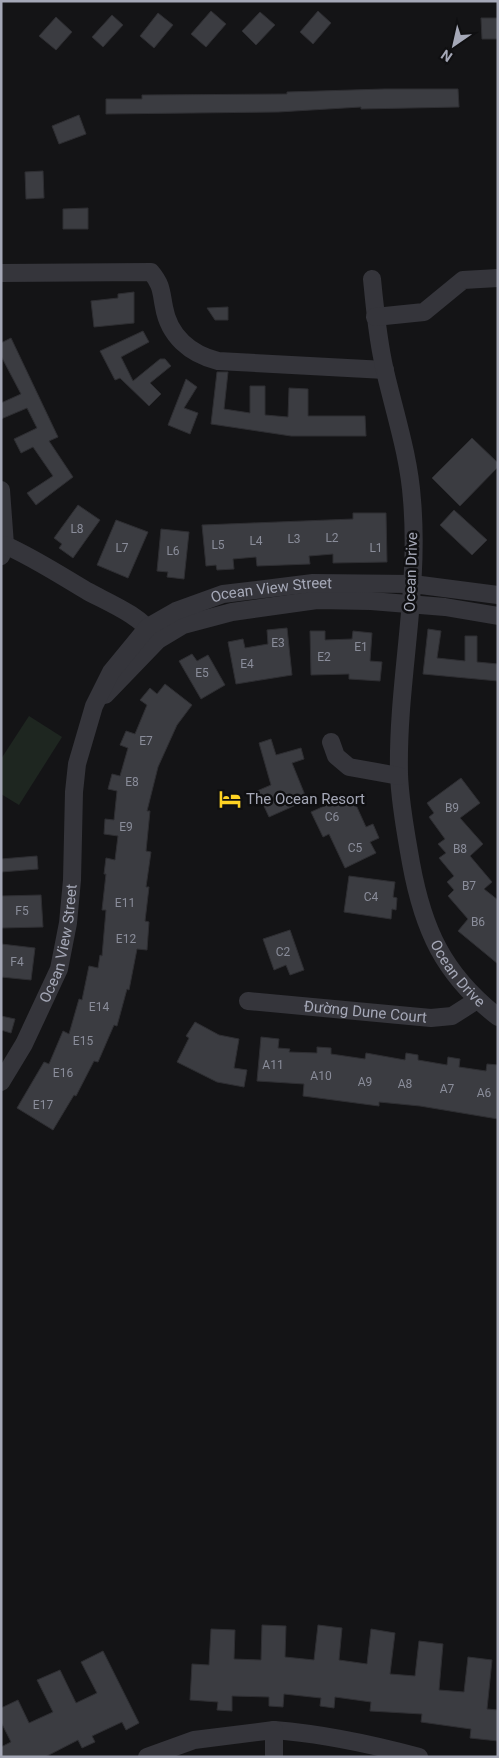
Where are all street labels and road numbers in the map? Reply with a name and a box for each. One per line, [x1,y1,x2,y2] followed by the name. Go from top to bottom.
[401,532,421,612] street label: Ocean Drive
[208,574,332,607] street label: Ocean View Street
[36,883,81,1006] street label: Ocean View Street
[426,937,489,1011] street label: Ocean Drive
[303,997,428,1027] street label: Đường Dune Court

